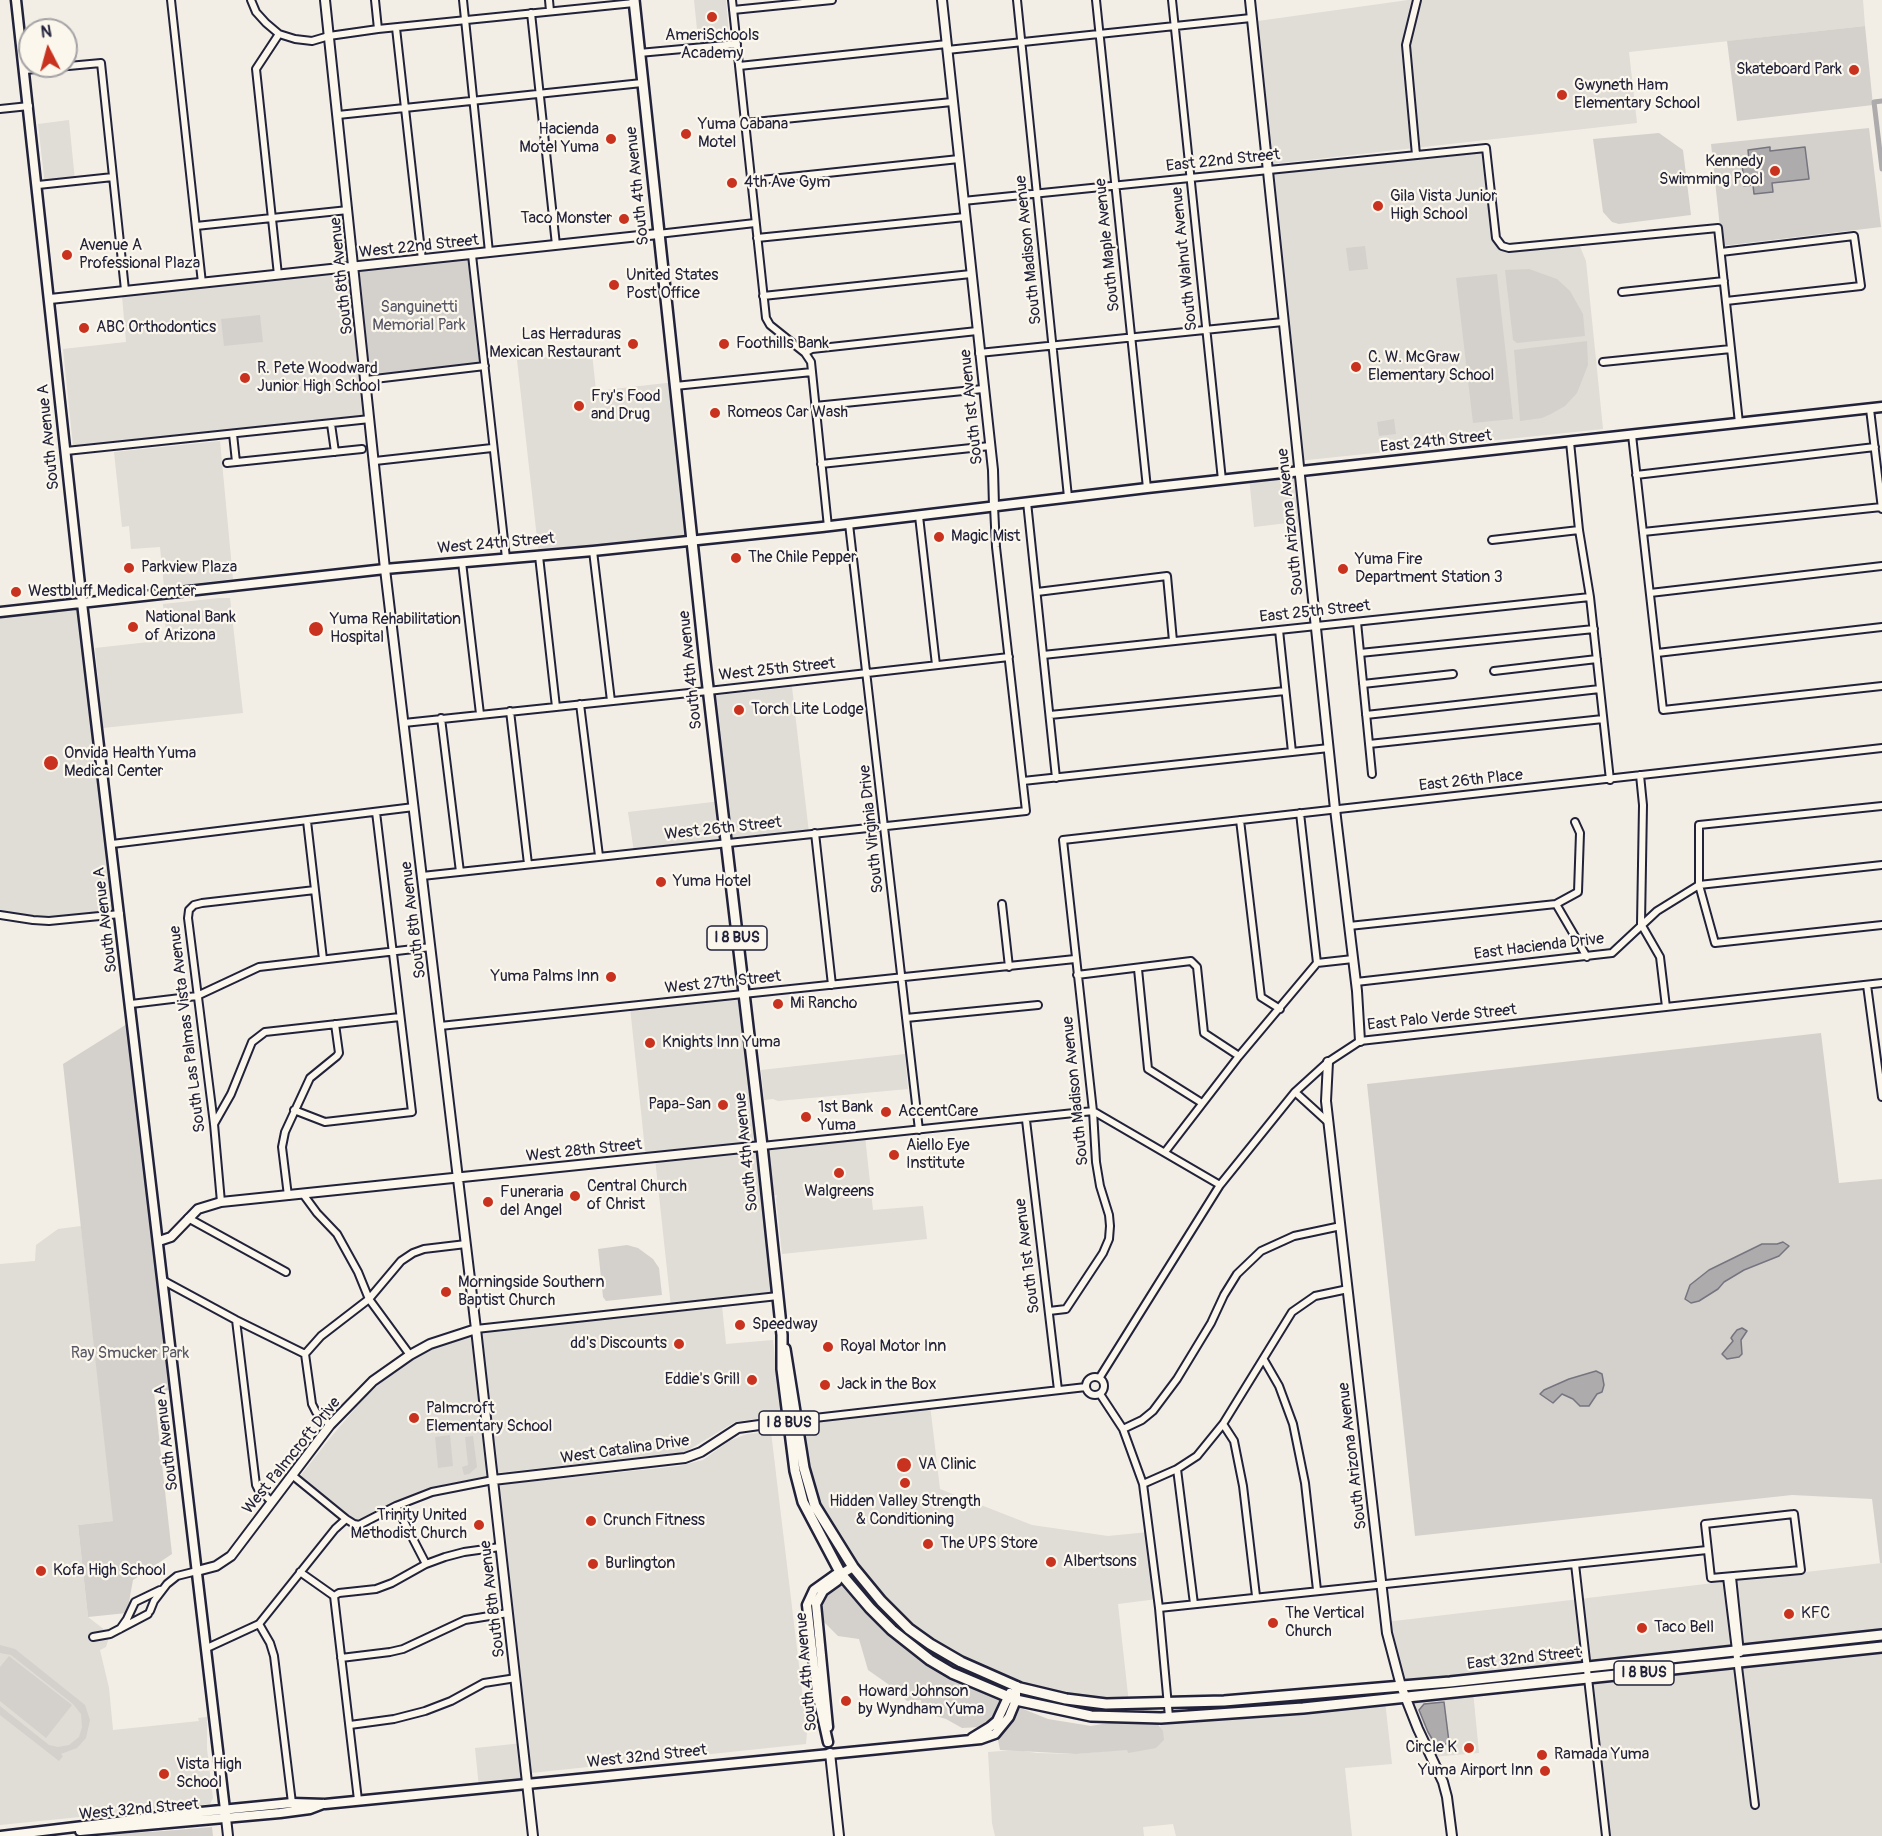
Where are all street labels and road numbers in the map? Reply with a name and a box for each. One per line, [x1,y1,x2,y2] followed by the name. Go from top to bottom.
[622,126,654,246] street label: South 4th Avenue
[1165,145,1281,177] street label: East 22nd Street
[1012,174,1046,326] street label: South Madison Avenue
[1091,177,1125,313] street label: South Maple Avenue
[1168,186,1202,332] street label: South Walnut Avenue
[326,216,358,336] street label: South 8th Avenue
[358,231,480,263] street label: West 22nd Street
[956,348,988,466] street label: South 1st Avenue
[34,383,64,491] street label: South Avenue A
[1379,427,1493,457] street label: East 24th Street
[1274,447,1308,597] street label: South Arizona Avenue
[437,529,555,559] street label: West 24th Street
[1259,597,1371,627] street label: East 25th Street
[675,610,707,730] street label: South 4th Avenue
[718,654,836,686] street label: West 25th Street
[856,764,888,894] street label: South Virginia Drive
[1418,766,1524,796] street label: East 26th Place
[663,813,783,845] street label: West 26th Street
[397,860,431,980] street label: South 8th Avenue
[90,866,122,974] street label: South Avenue A
[166,924,210,1134] street label: South Las Palmas Vista Avenue
[707,926,767,950] road number: I 8 BUS
[1473,929,1605,965] street label: East Hacienda Drive
[664,967,782,999] street label: West 27th Street
[1366,1001,1518,1035] street label: East Palo Verde Street
[1059,1015,1093,1167] street label: South Madison Avenue
[731,1092,763,1212] street label: South 4th Avenue
[525,1135,643,1167] street label: West 28th Street
[1011,1197,1045,1315] street label: South 1st Avenue
[1334,1381,1372,1531] street label: South Arizona Avenue
[151,1384,183,1492] street label: South Avenue A
[239,1394,345,1518] street label: West Palmcroft Drive
[759,1411,819,1435] road number: I 8 BUS
[559,1431,691,1469] street label: West Catalina Drive
[476,1539,510,1659] street label: South 8th Avenue
[792,1612,822,1732] street label: South 4th Avenue
[1466,1643,1582,1675] street label: East 32nd Street
[1614,1661,1674,1685] road number: I 8 BUS
[586,1741,708,1773] street label: West 32nd Street
[78,1795,200,1825] street label: West 32nd Street

